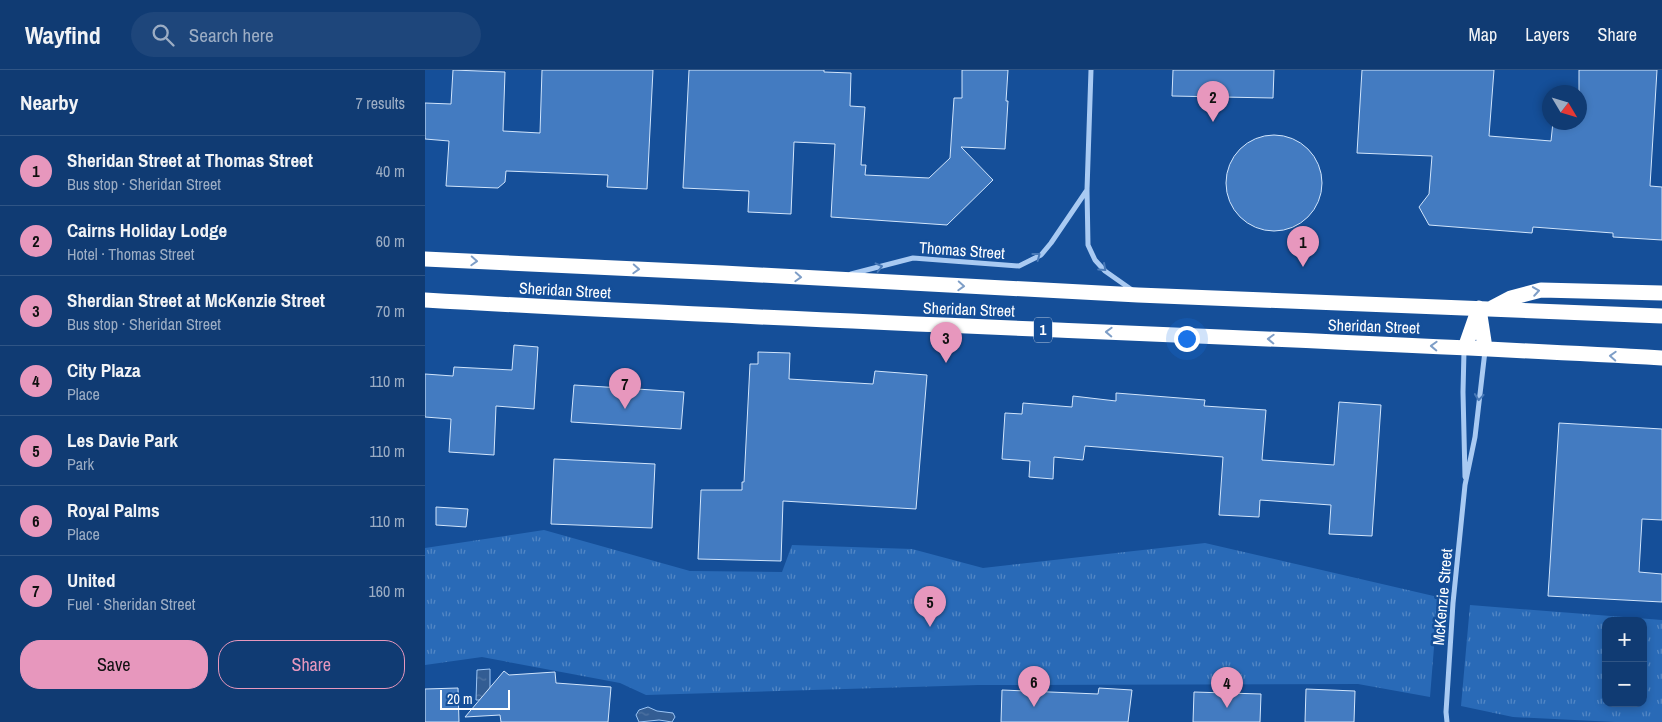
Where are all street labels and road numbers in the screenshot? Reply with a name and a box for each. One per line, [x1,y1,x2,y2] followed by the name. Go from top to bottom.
[918,236,1006,264] street label: Thomas Street
[519,277,612,303] street label: Sheridan Street
[923,296,1016,322] street label: Sheridan Street
[1328,313,1421,339] street label: Sheridan Street
[1034,318,1052,342] road number: 1
[1427,547,1457,646] street label: McKenzie Street

